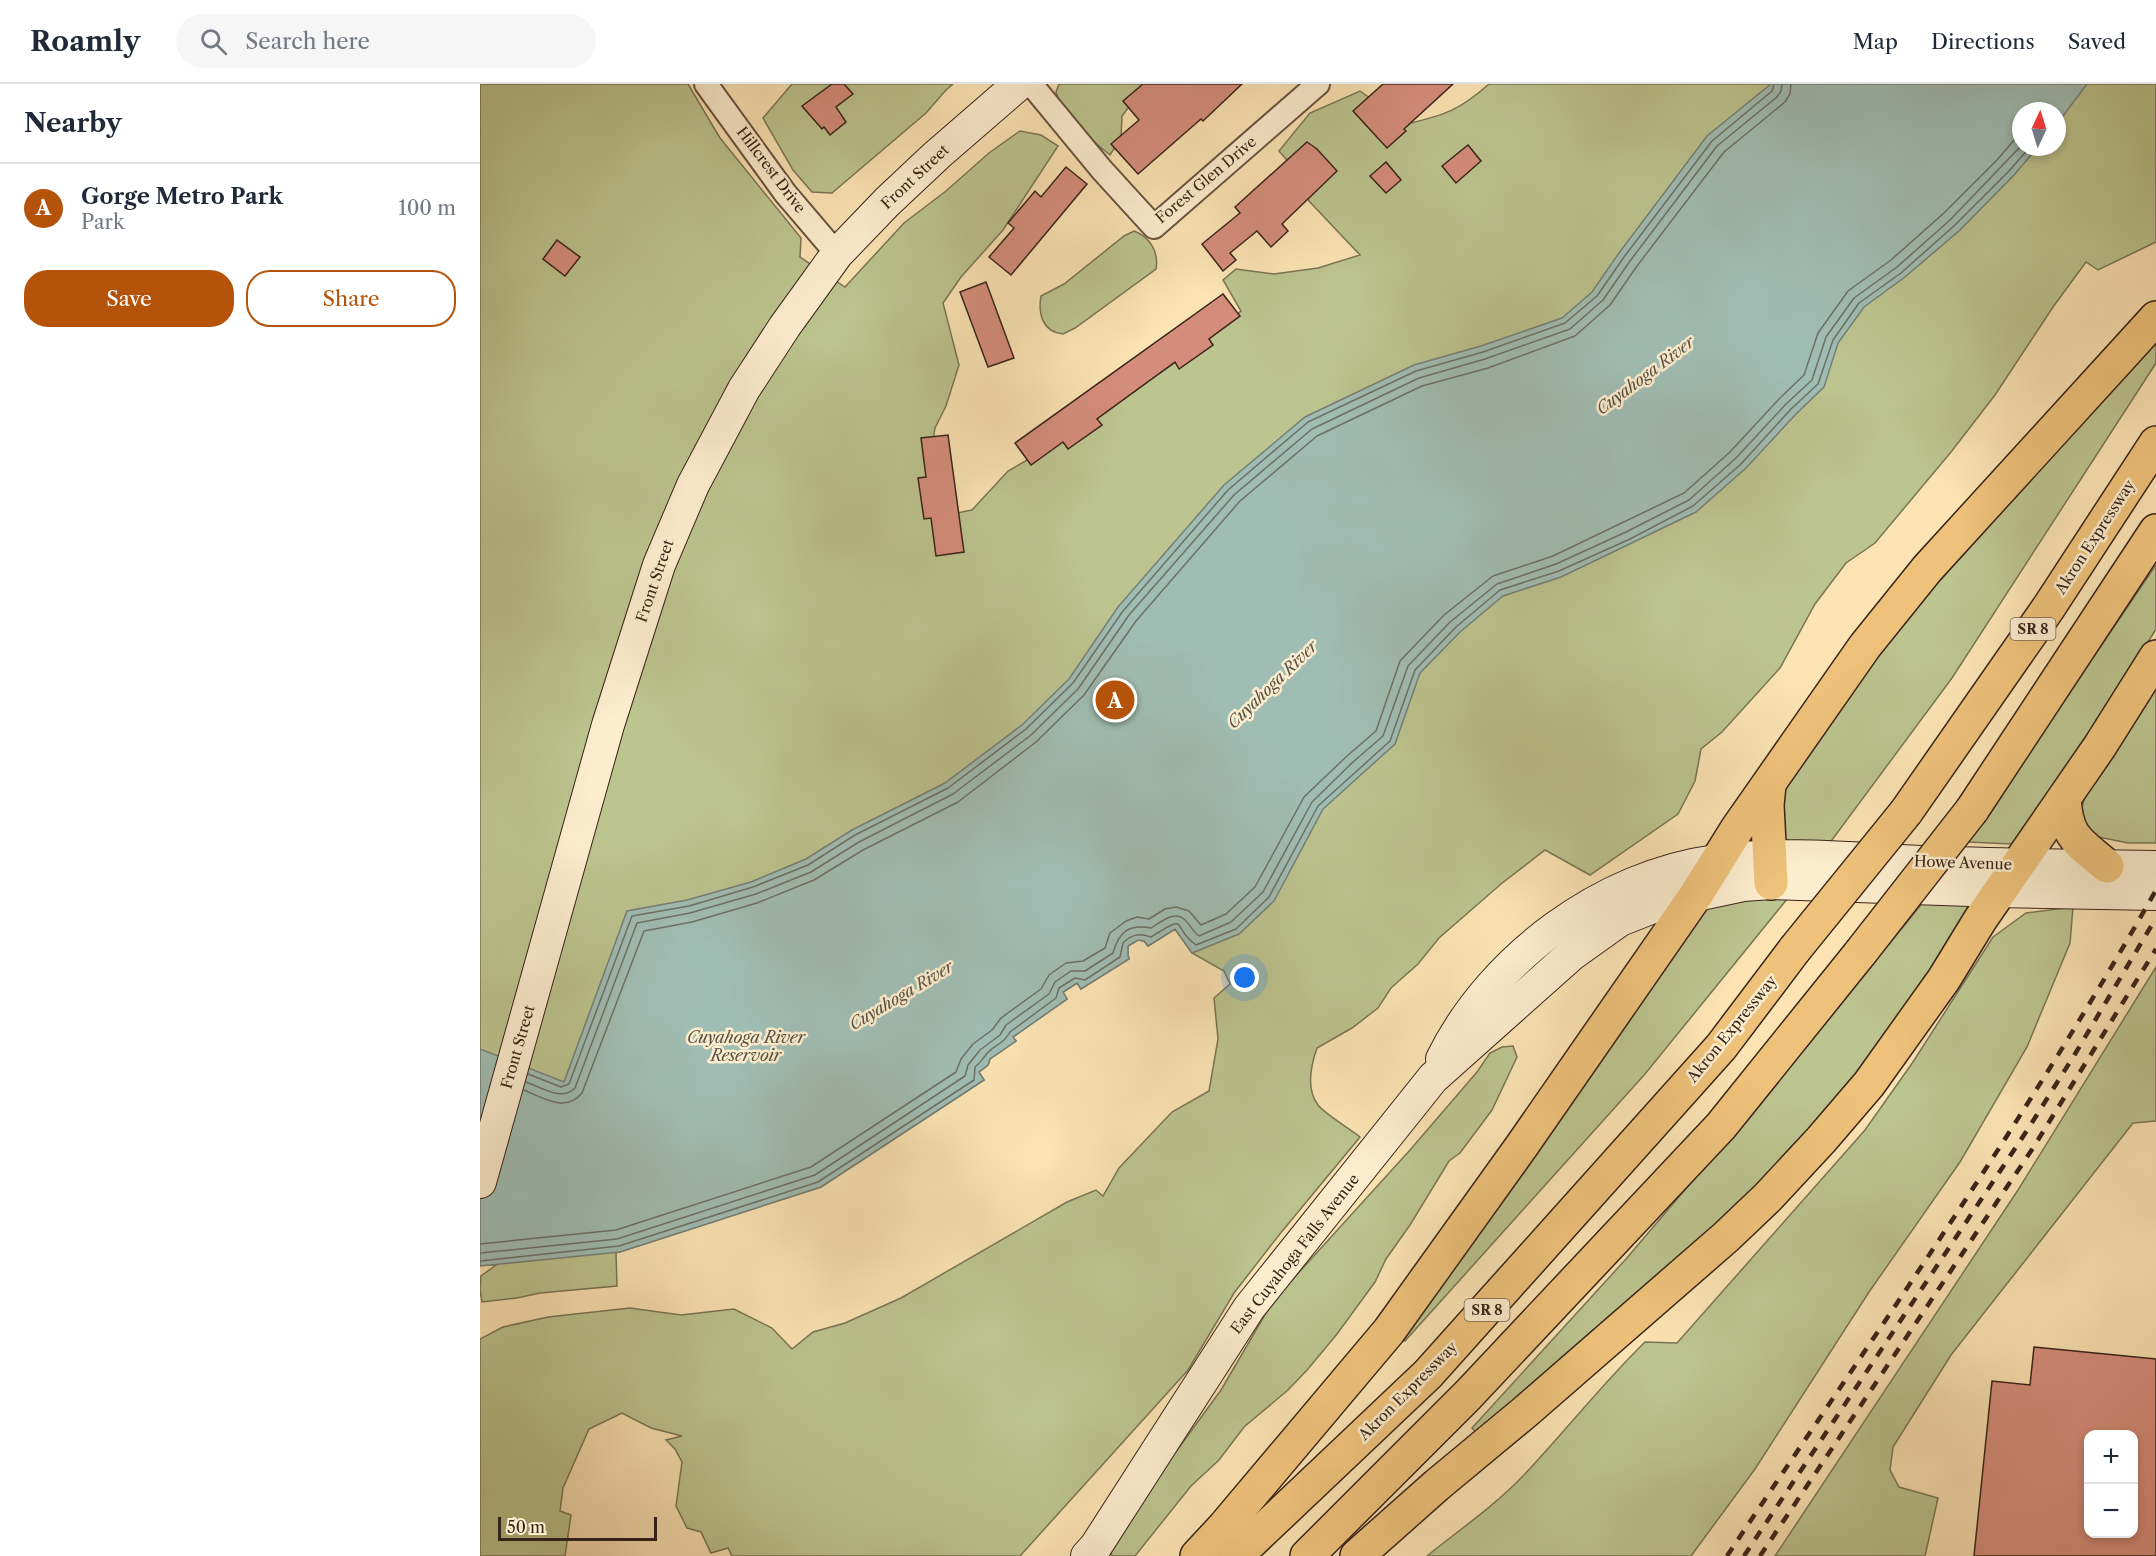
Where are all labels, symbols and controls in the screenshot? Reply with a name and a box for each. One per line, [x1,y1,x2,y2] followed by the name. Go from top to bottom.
[176,14,596,68] search box
[30,24,140,58] text: Roamly
[197,25,230,58] icon: search
[245,28,370,55] text: Search here
[1853,29,1898,54] text: Map
[1931,29,2035,54] text: Directions
[2068,29,2126,54] text: Saved
[2012,102,2066,156] north arrow
[24,107,122,139] text: Nearby
[733,123,810,217] street label: Hillcrest Drive
[1151,132,1260,227] street label: Forest Glen Drive
[877,140,953,213] street label: Front Street
[81,183,283,210] text: Gorge Metro Park
[36,196,51,220] text: A
[398,196,456,220] text: 100 m
[81,210,124,234] text: Park
[24,270,234,327] button: Save
[246,270,456,327] button: Share
[1592,331,1699,419] water label: Cuyahoga River
[2050,476,2139,598] street label: Akron Expressway
[632,536,678,625] street label: Front Street
[2010,618,2056,640] road number: SR 8
[1223,635,1323,732] water label: Cuyahoga River
[1096,678,1134,722] pin: A
[1914,851,2013,874] street label: Howe Avenue
[845,955,958,1034] water label: Cuyahoga River
[1230,963,1259,992] your location
[1682,971,1781,1087] street label: Akron Expressway
[497,1002,539,1091] street label: Front Street
[687,1027,807,1065] water label: Cuyahoga River Reservoir
[1226,1170,1363,1338] street label: East Cuyahoga Falls Avenue
[1464,1299,1510,1321] road number: SR 8
[1353,1337,1462,1445] street label: Akron Expressway
[2084,1430,2138,1538] map controls
[2084,1430,2138,1484] button: +
[2084,1484,2138,1538] button: −
[498,1514,657,1542] scale bar
[507,1517,545,1537] text: 50 m

